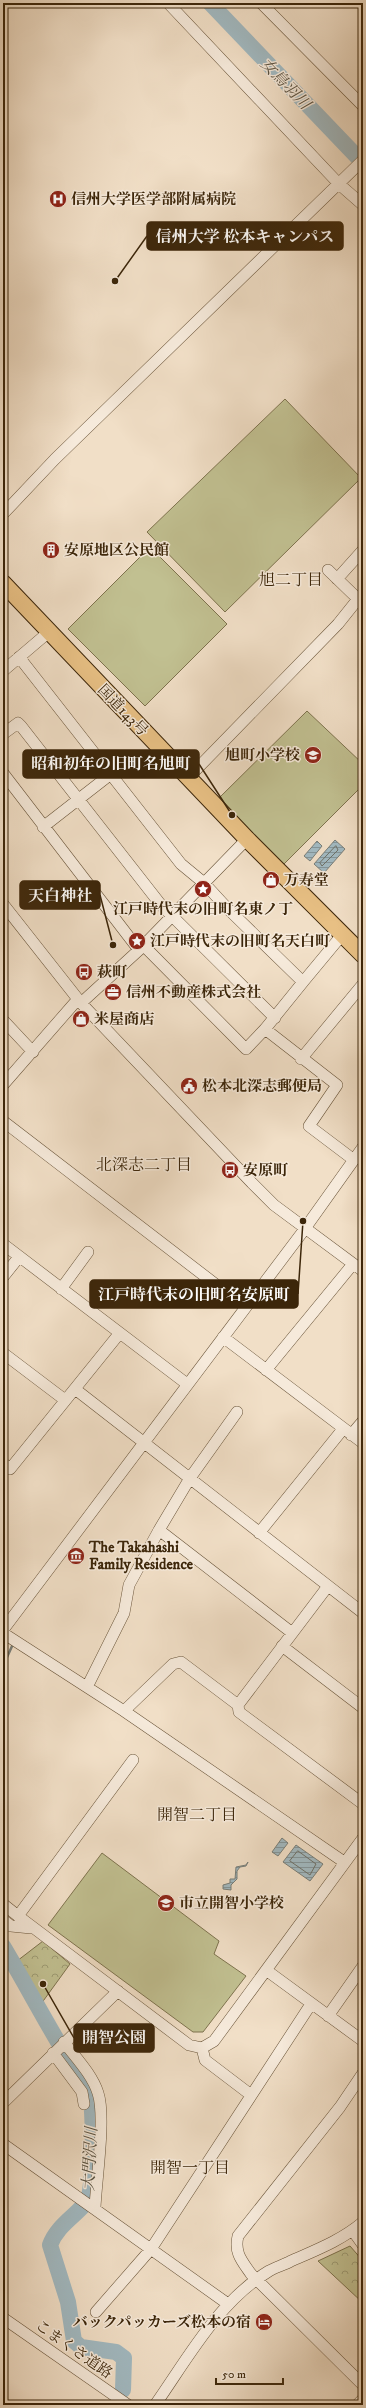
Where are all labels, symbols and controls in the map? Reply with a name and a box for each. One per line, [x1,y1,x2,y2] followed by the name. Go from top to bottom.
[256,54,316,115] water label: 女鳥羽川
[48,189,68,209] hospital icon: 信州大学医学部附属病院
[71,190,236,209] place label: 信州大学医学部附属病院
[147,222,343,250] callout: 信州大学 松本キャンパス
[156,227,334,247] text: 信州大学 松本キャンパス
[41,540,61,560] building icon: 安原地区公民館
[64,541,169,560] place label: 安原地区公民館
[259,570,323,590] district label: 旭二丁目
[93,680,152,740] street label: 国道143号
[303,745,323,765] school or university icon: 旭町小学校
[225,746,300,765] place label: 旭町小学校
[23,750,199,778] callout: 昭和初年の旧町名旭町
[31,754,191,774] text: 昭和初年の旧町名旭町
[261,870,281,890] shop icon: 万寿堂
[284,871,329,890] place label: 万寿堂
[193,879,213,899] place icon: 江戸時代末の旧町名東ノ丁
[20,881,100,909] callout: 天白神社
[28,886,92,906] text: 天白神社
[113,900,293,919] place label: 江戸時代末の旧町名東ノ丁
[127,931,147,951] place icon: 江戸時代末の旧町名天白町
[150,932,330,951] place label: 江戸時代末の旧町名天白町
[74,962,94,982] bus stop icon: 萩町
[97,963,127,982] place label: 萩町
[103,982,123,1002] office icon: 信州不動産株式会社
[126,983,261,1002] place label: 信州不動産株式会社
[71,1009,91,1029] shop icon: 米屋商店
[94,1010,154,1029] place label: 米屋商店
[179,1076,199,1096] public building icon: 松本北深志郵便局
[202,1077,322,1096] place label: 松本北深志郵便局
[96,1155,192,1175] district label: 北深志二丁目
[220,1160,240,1180] bus stop icon: 安原町
[243,1161,288,1180] place label: 安原町
[90,1280,298,1308] callout: 江戸時代末の旧町名安原町
[98,1285,290,1305] text: 江戸時代末の旧町名安原町
[88,1538,194,1574] place label: The Takahashi Family Residence
[66,1546,86,1566] museum icon: The Takahashi Family Residence
[157,1805,237,1825] district label: 開智二丁目
[156,1893,176,1913] school or university icon: 市立開智小学校
[179,1894,284,1913] place label: 市立開智小学校
[74,2024,154,2052] callout: 開智公園
[82,2028,146,2048] text: 開智公園
[78,2125,102,2192] water label: 大門沢川
[150,2158,230,2178] district label: 開智一丁目
[254,2312,274,2332] hotel icon: バックパッカーズ松本の宿
[73,2313,251,2332] place label: バックパッカーズ松本の宿
[31,2316,116,2383] street label: こまくさ道路
[216,2360,283,2386] scale bar
[222,2367,246,2382] text: 50 m

